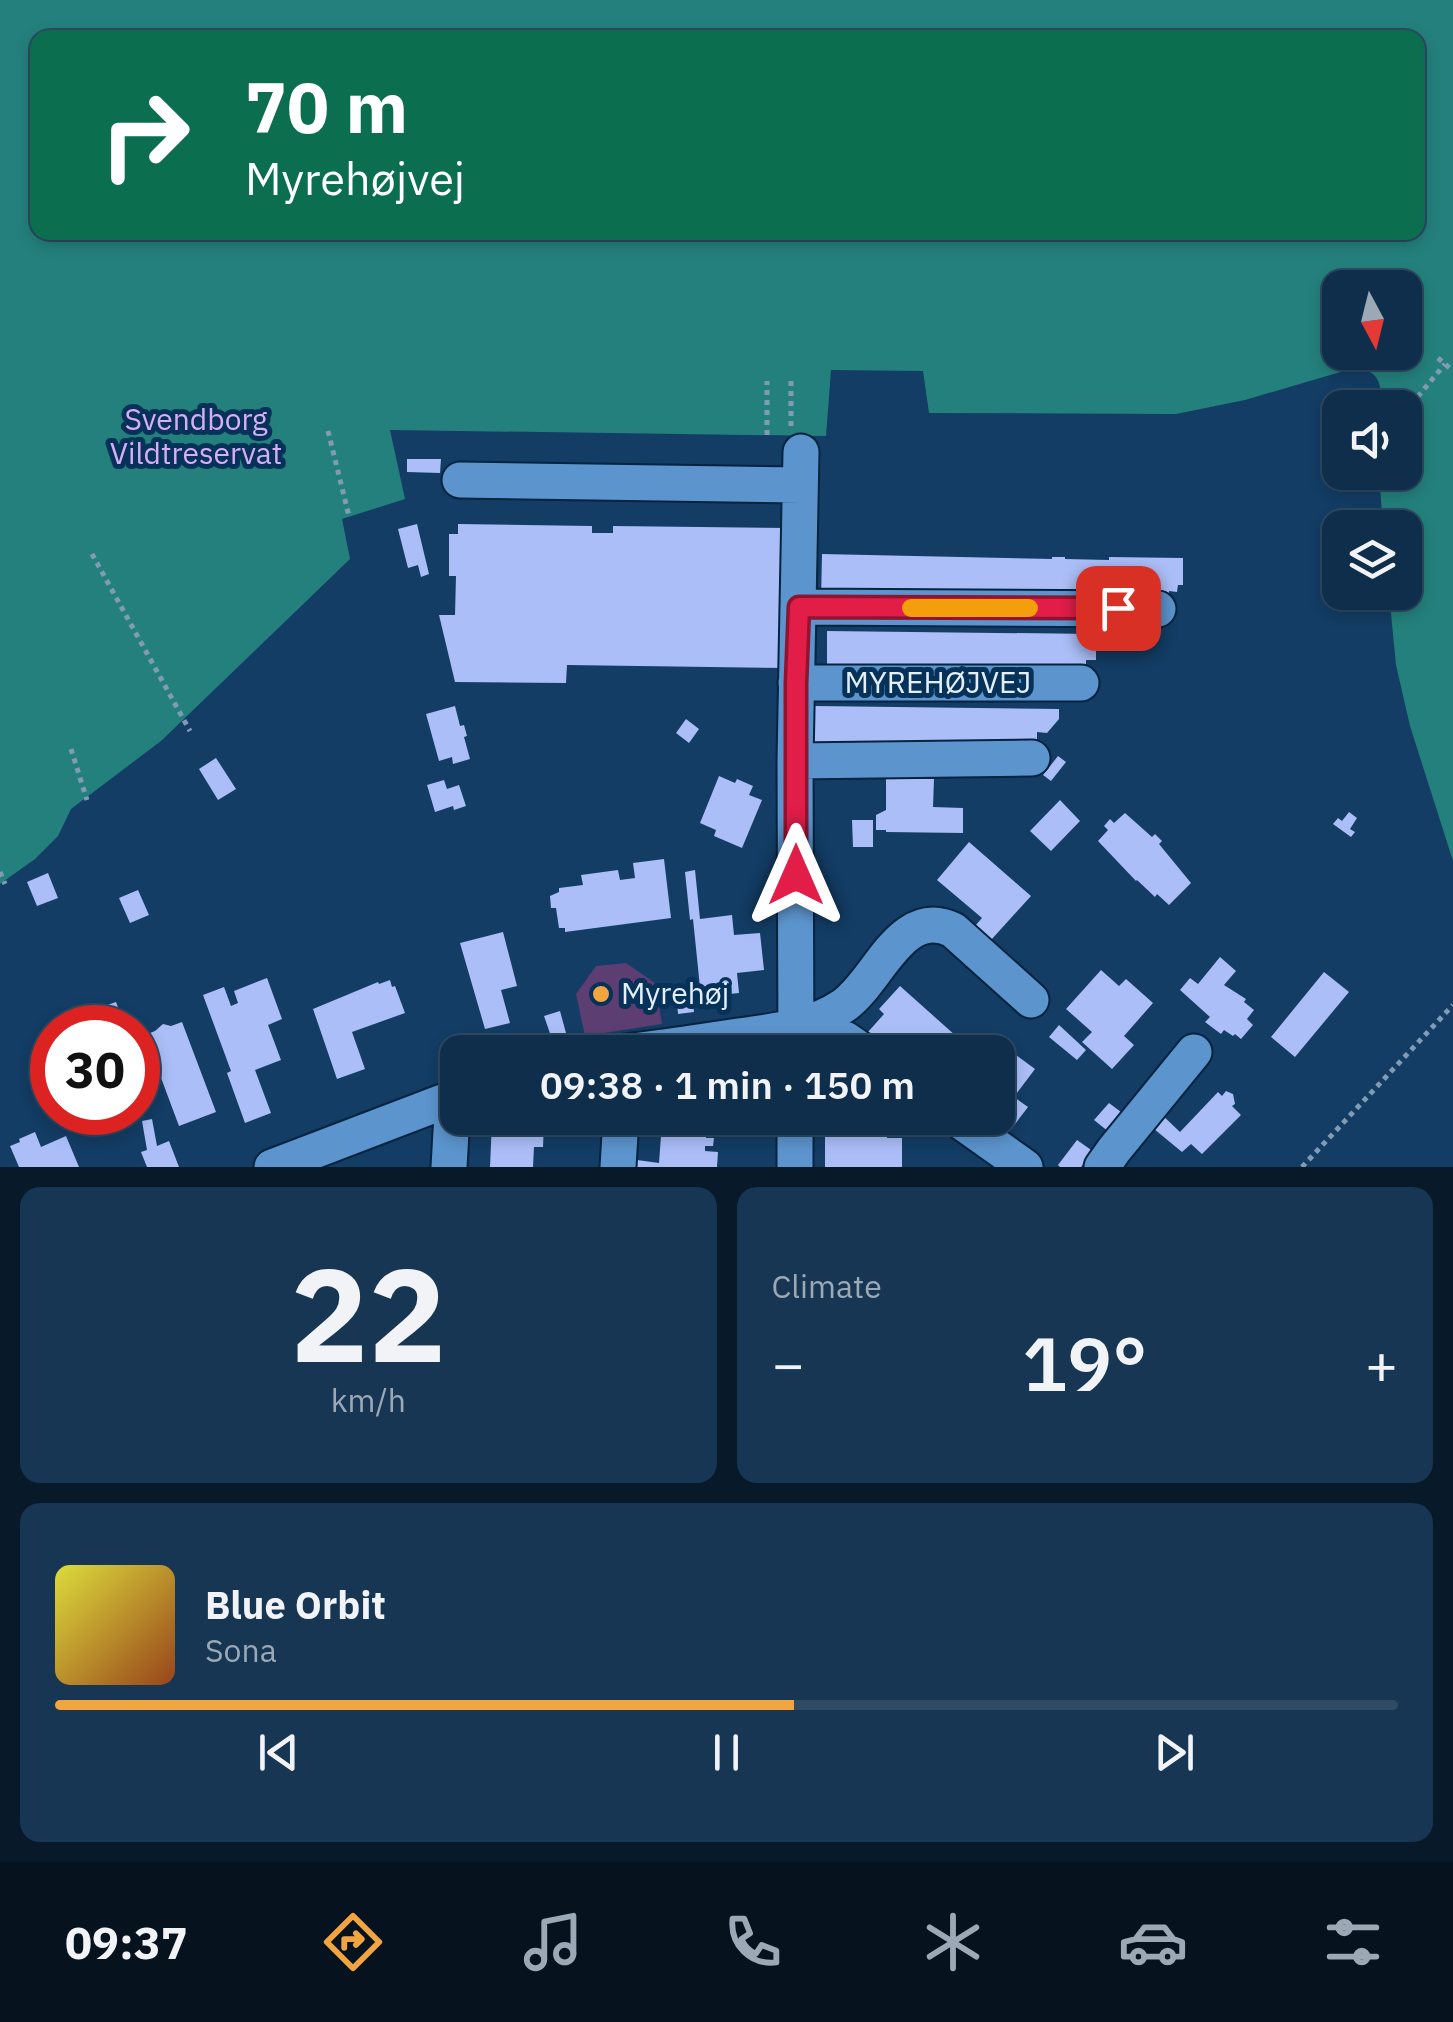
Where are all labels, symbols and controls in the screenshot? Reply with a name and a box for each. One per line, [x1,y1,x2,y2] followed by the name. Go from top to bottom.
[245,61,408,152] text: 70 m
[80,70,210,200] icon: right
[245,149,465,207] text: Myrehøjvej
[1322,270,1422,370] north arrow
[1322,270,1422,610] map controls
[1322,390,1422,490] button: sound
[110,399,282,472] park label: Svendborg Vildtreservat
[1322,510,1422,610] button: layers
[1076,566,1161,651] pin
[1091,581,1146,636] icon: arrive
[845,662,1031,701] street label: MYREHØJVEJ
[744,823,848,927] position arrow
[621,973,729,1012] place label: Myrehøj
[590,983,612,1005] marker: Myrehøj
[30,1005,160,1135] speed limit sign: 30
[540,1060,915,1109] text: 09:38 · 1 min · 150 m
[290,1229,446,1398] text: 22
[772,1265,882,1307] text: Climate
[1022,1314,1147,1412] text: 19°
[772,1328,805,1399] text: −
[1365,1328,1398,1399] text: +
[331,1379,406,1421] text: km/h
[205,1580,386,1629] text: Blue Orbit
[205,1629,277,1671] text: Sona
[251,1725,306,1780] icon: previous
[699,1725,754,1780] icon: pause
[1147,1725,1202,1780] icon: next
[318,1907,388,1977] icon: directions
[518,1907,588,1977] icon: music
[718,1907,788,1977] icon: phone
[918,1907,988,1977] icon: climate
[1118,1907,1188,1977] icon: car
[1318,1907,1388,1977] icon: filters
[65,1913,188,1971] text: 09:37

